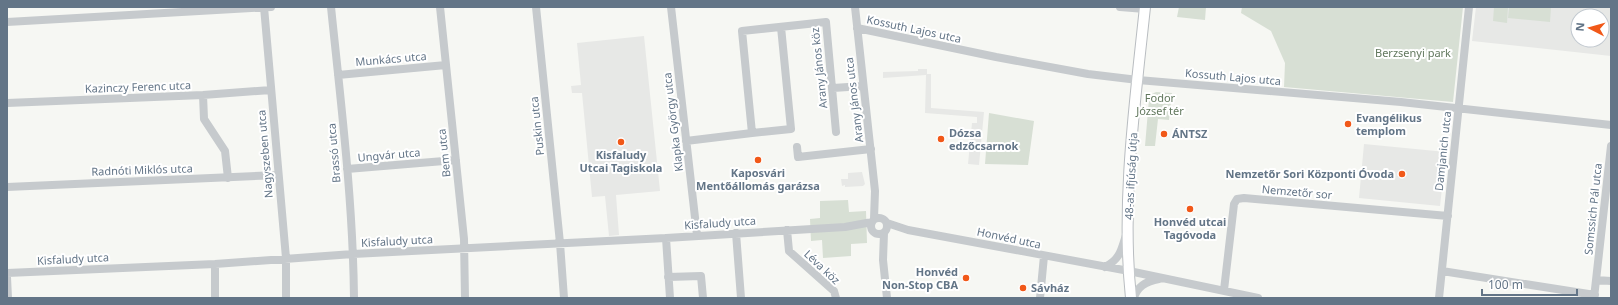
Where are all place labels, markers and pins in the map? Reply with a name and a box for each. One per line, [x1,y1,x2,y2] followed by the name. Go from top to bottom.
[1356,110,1422,138] place label: Evangélikus templom
[1343,119,1353,129] marker: Evangélikus templom
[949,125,1019,153] place label: Dózsa edzőcsarnok
[1172,126,1208,141] place label: ÁNTSZ
[1159,129,1169,139] marker: ÁNTSZ
[936,134,946,144] marker: Dózsa edzőcsarnok
[616,137,626,147] marker: Kisfaludy Utcai Tagiskola
[580,147,662,175] place label: Kisfaludy Utcai Tagiskola
[753,155,763,165] marker: Kaposvári Mentőállomás garázsa
[696,165,820,193] place label: Kaposvári Mentőállomás garázsa
[1226,166,1394,181] place label: Nemzetőr Sori Központi Óvoda
[1397,169,1407,179] marker: Nemzetőr Sori Központi Óvoda
[1185,204,1195,214] marker: Honvéd utcai Tagóvoda
[1154,214,1226,242] place label: Honvéd utcai Tagóvoda
[882,264,958,292] place label: Honvéd Non-Stop CBA
[961,273,971,283] marker: Honvéd Non-Stop CBA
[1031,280,1070,295] place label: Sávház
[1018,283,1028,293] marker: Sávház

